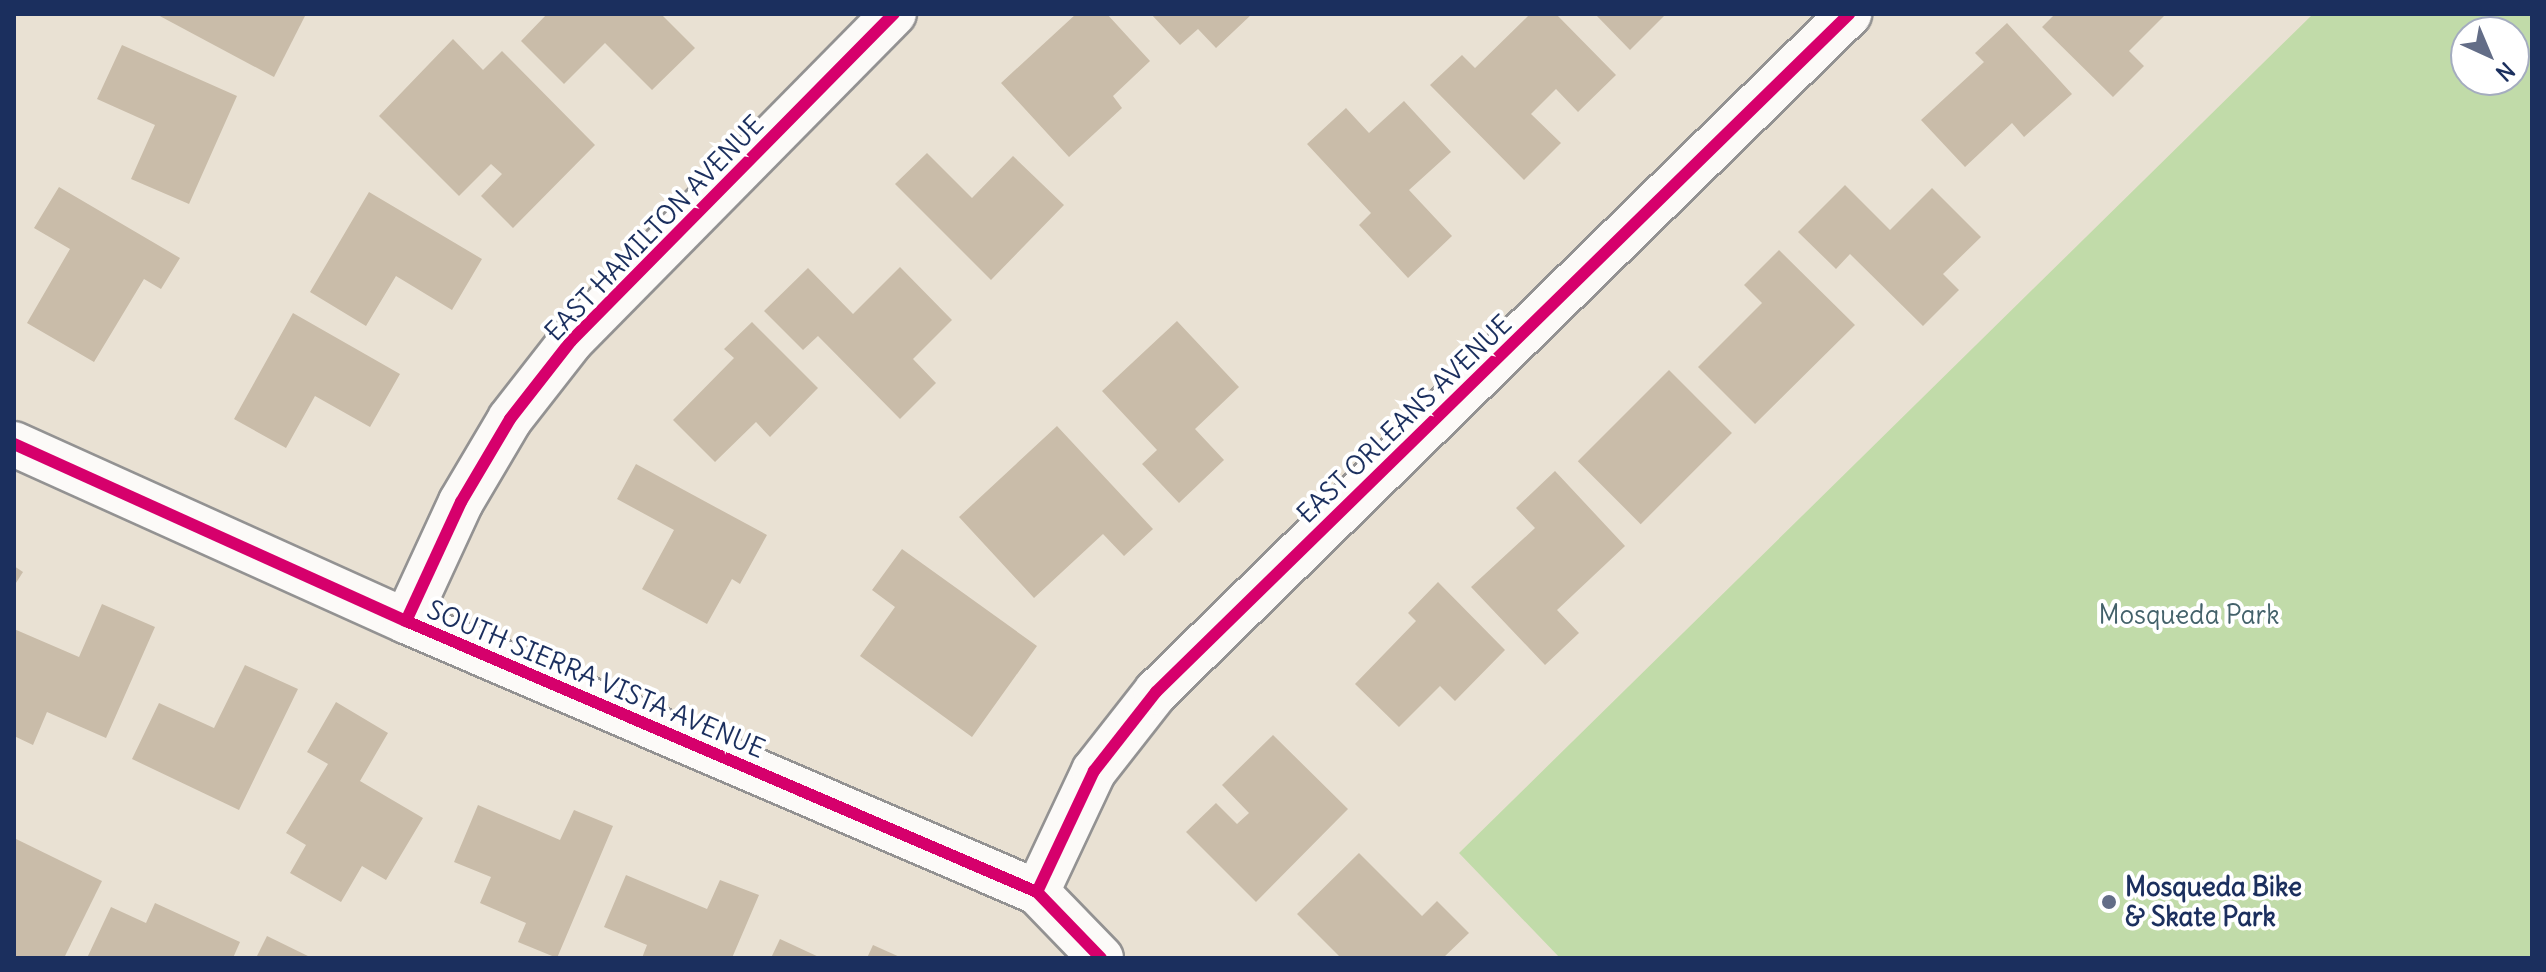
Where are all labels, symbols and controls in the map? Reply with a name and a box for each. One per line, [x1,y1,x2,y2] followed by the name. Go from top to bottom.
[2450,16,2530,96] north arrow
[2490,56,2520,87] text: N
[538,109,770,347] street label: EAST HAMILTON AVENUE
[1290,308,1518,530] street label: EAST ORLEANS AVENUE
[423,594,769,764] street label: SOUTH SIERRA VISTA AVENUE
[2099,599,2279,631] park label: Mosqueda Park
[2125,871,2302,932] place label: Mosqueda Bike & Skate Park
[2100,893,2118,911] marker: Mosqueda Bike & Skate Park

